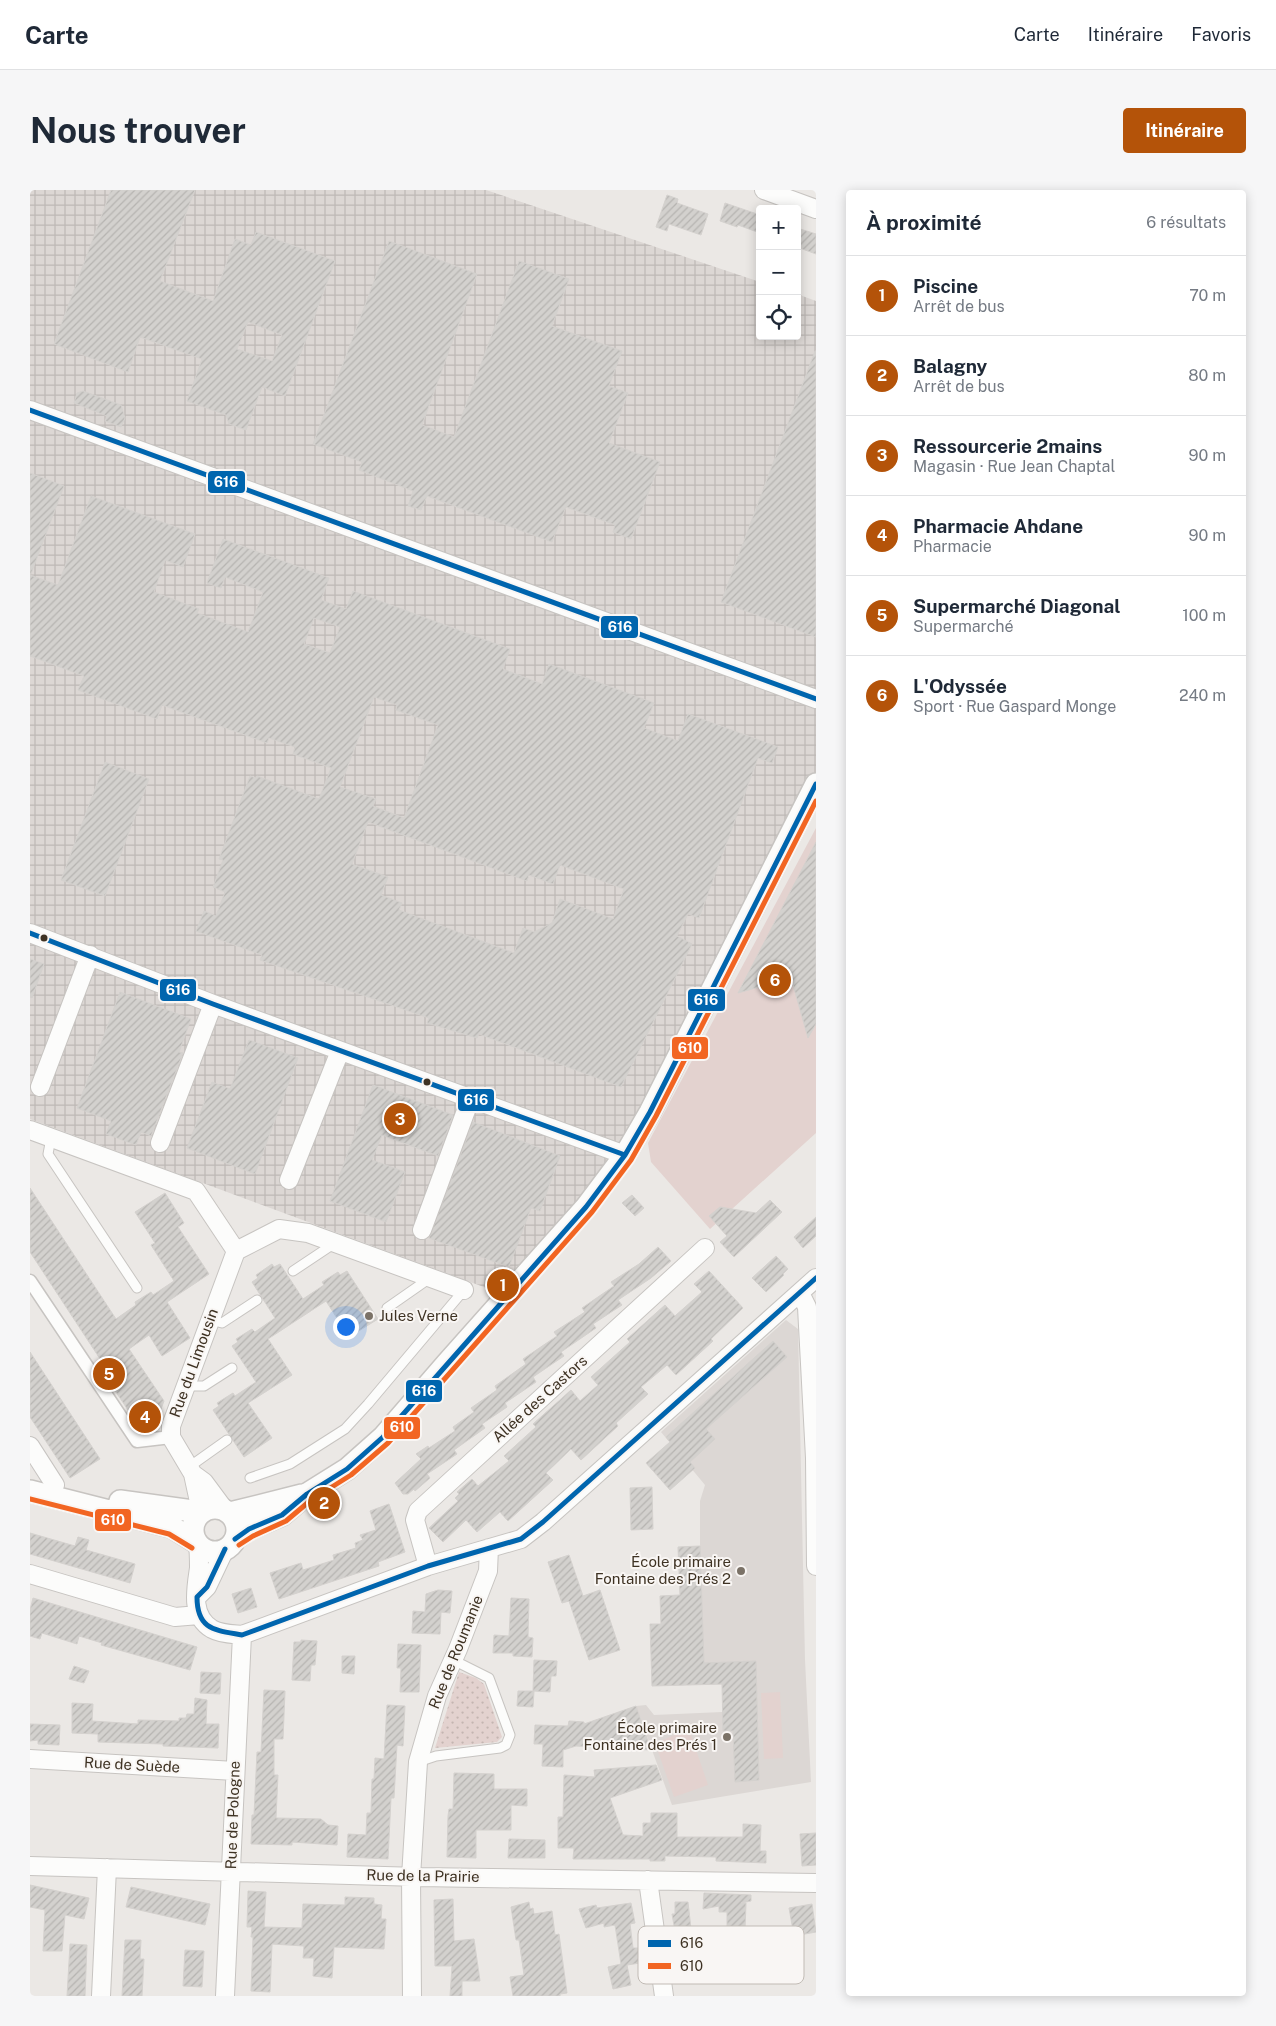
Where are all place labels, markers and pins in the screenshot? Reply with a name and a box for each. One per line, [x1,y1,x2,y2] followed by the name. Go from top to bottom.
[39,933,49,943] unlabelled marker
[759,961,791,999] pin: 6
[422,1077,432,1087] unlabelled marker
[384,1100,416,1138] pin: 3
[487,1266,519,1304] pin: 1
[379,1307,458,1324] place label: Jules Verne
[363,1310,375,1322] marker: Jules Verne
[93,1355,125,1393] pin: 5
[129,1398,161,1436] pin: 4
[308,1484,340,1522] pin: 2
[595,1553,731,1587] place label: École primaire Fontaine des Prés 2
[735,1565,747,1577] marker: École primaire Fontaine des Prés 2
[584,1719,717,1753] place label: École primaire Fontaine des Prés 1
[721,1731,733,1743] marker: École primaire Fontaine des Prés 1

